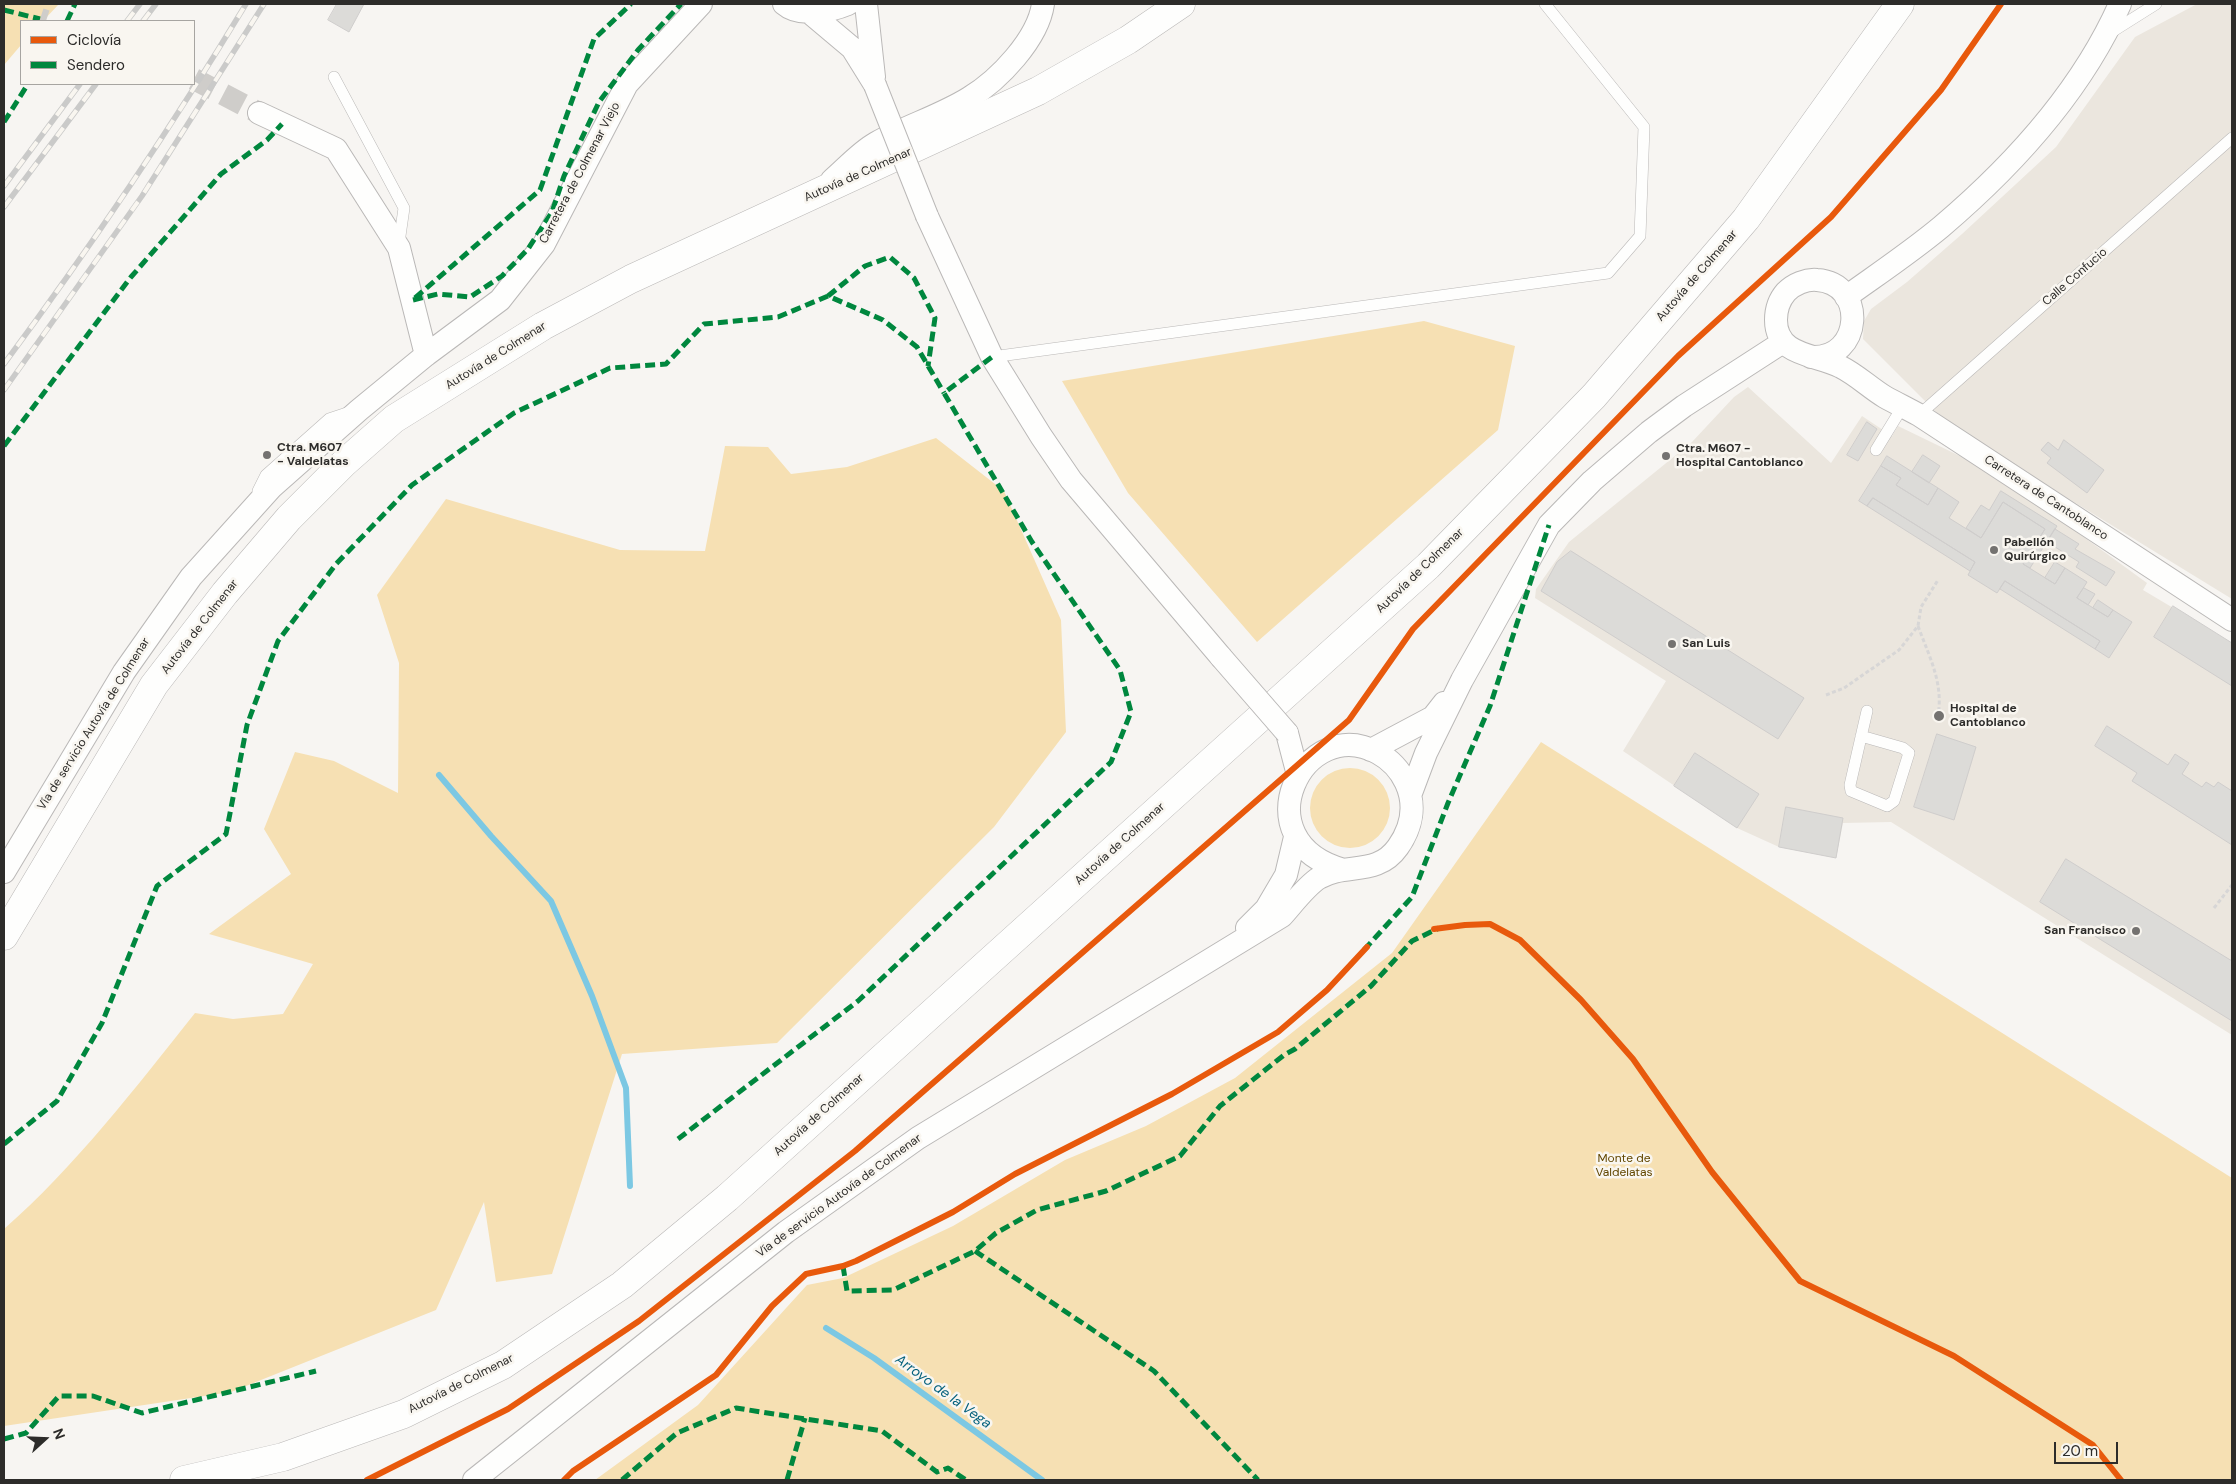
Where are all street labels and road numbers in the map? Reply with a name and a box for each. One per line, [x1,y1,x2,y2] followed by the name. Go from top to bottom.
[537,100,623,246] street label: Carretera de Colmenar Viejo
[802,145,914,205] street label: Autovía de Colmenar
[1653,227,1741,325] street label: Autovía de Colmenar
[2040,245,2110,309] street label: Calle Confucio
[443,319,549,393] street label: Autovía de Colmenar
[1981,453,2111,543] street label: Carretera de Cantoblanco
[1373,526,1467,616] street label: Autovía de Colmenar
[159,577,241,677] street label: Autovía de Colmenar
[35,635,153,813] street label: Vía de servicio Autovía de Colmenar
[1072,800,1168,888] street label: Autovía de Colmenar
[771,1071,867,1159] street label: Autovía de Colmenar
[754,1131,924,1261] street label: Vía de servicio Autovía de Colmenar
[406,1351,516,1417] street label: Autovía de Colmenar

